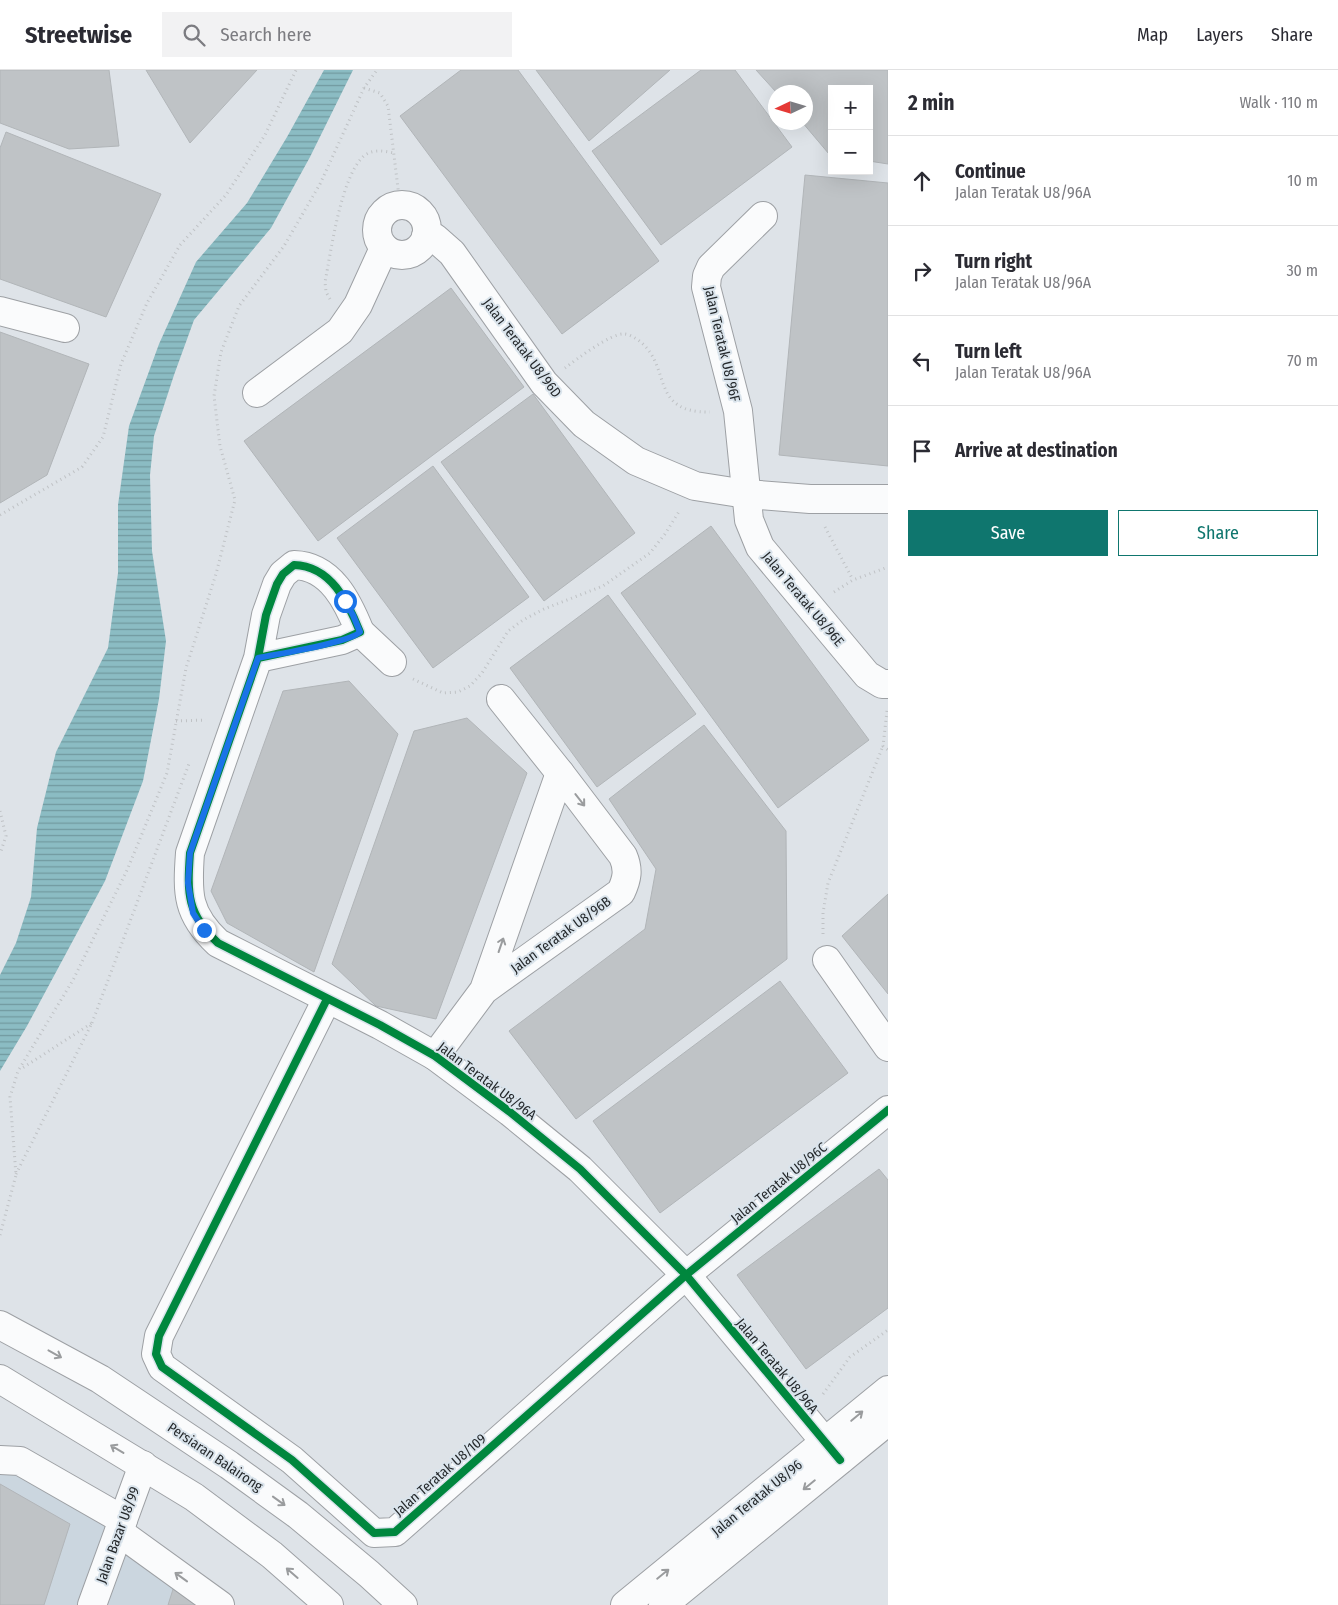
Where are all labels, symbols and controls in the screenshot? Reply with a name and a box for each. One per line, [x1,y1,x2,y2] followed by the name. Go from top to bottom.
[162,12,512,57] search box
[25,21,132,49] text: Streetwise
[180,21,208,49] icon: search
[220,23,312,46] text: Search here
[1137,24,1168,46] text: Map
[1196,24,1243,46] text: Layers
[1271,24,1313,46] text: Share
[768,85,813,130] north arrow
[828,85,873,175] map controls
[828,85,873,130] button: +
[908,90,955,116] text: 2 min
[1240,93,1318,112] text: Walk · 110 m
[828,130,873,175] button: −
[955,160,1026,183] text: Continue
[908,167,936,195] icon: ahead
[1287,171,1318,190] text: 10 m
[955,183,1091,202] text: Jalan Teratak U8/96A
[955,250,1032,273] text: Turn right
[908,257,936,285] icon: right
[1286,261,1318,280] text: 30 m
[955,273,1091,292] text: Jalan Teratak U8/96A
[700,285,744,403] street label: Jalan Teratak U8/96F
[479,295,565,401] street label: Jalan Teratak U8/96D
[955,340,1022,363] text: Turn left
[908,347,936,375] icon: left
[1287,351,1318,370] text: 70 m
[955,363,1091,382] text: Jalan Teratak U8/96A
[908,437,936,465] icon: arrive
[955,439,1118,462] text: Arrive at destination
[908,510,1108,556] button: Save
[1118,510,1318,556] button: Share
[758,548,848,650] street label: Jalan Teratak U8/96E
[334,590,357,613] route start
[575,793,586,806] one-way arrow
[508,893,615,977] street label: Jalan Teratak U8/96B
[193,919,216,942] route end
[497,937,506,953] one-way arrow
[434,1038,540,1124] street label: Jalan Teratak U8/96A
[727,1139,831,1227] street label: Jalan Teratak U8/96C
[732,1315,822,1418] street label: Jalan Teratak U8/96A
[47,1350,62,1360] one-way arrow
[850,1410,863,1422] one-way arrow
[164,1419,266,1495] street label: Persiaran Balairong
[390,1430,490,1520] street label: Jalan Teratak U8/109
[110,1444,124,1455] one-way arrow
[708,1456,806,1540] street label: Jalan Teratak U8/96
[803,1480,816,1491] one-way arrow
[93,1484,143,1586] street label: Jalan Bazar U8/99
[272,1495,285,1506] one-way arrow
[286,1567,299,1579] one-way arrow
[656,1569,669,1580] one-way arrow
[175,1571,188,1582] one-way arrow

